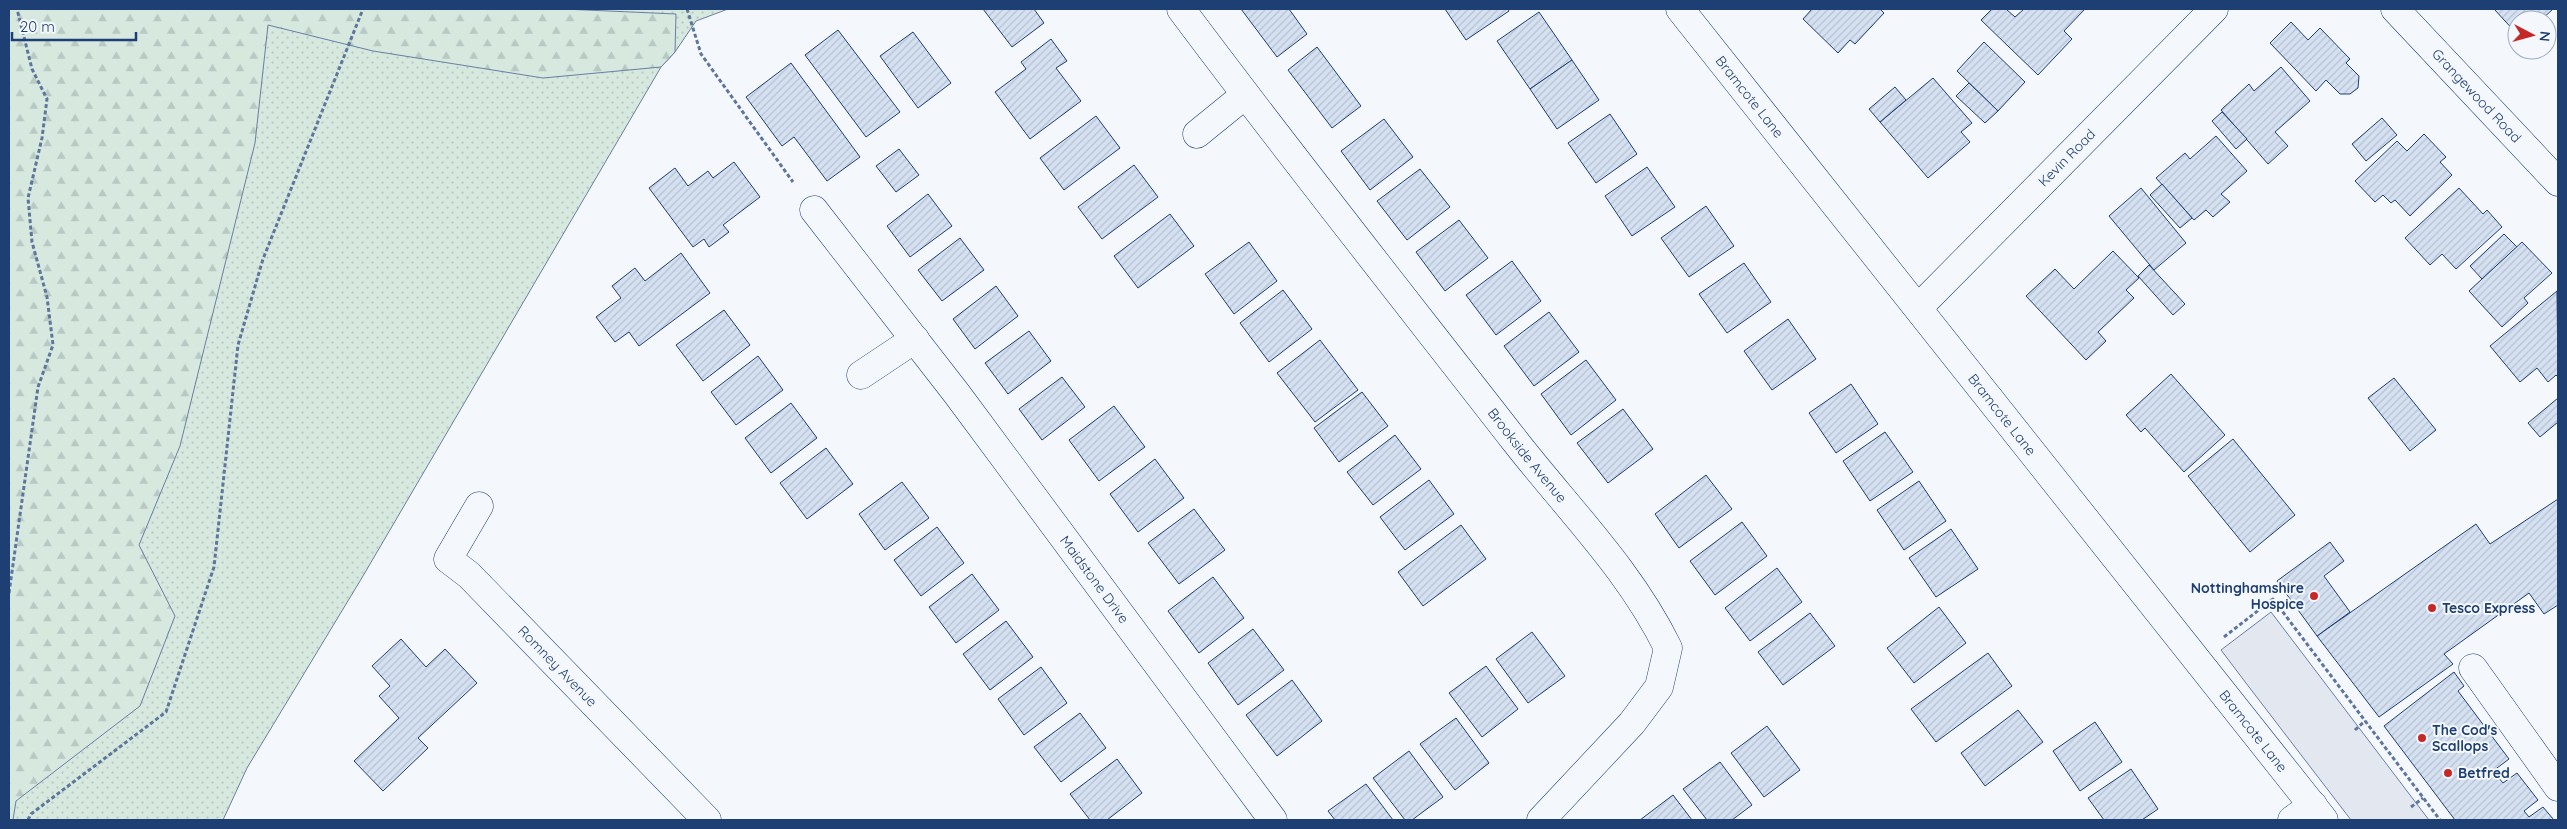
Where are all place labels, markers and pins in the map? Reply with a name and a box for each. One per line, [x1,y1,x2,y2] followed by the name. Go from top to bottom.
[2191,579,2304,613] place label: Nottinghamshire Hospice
[2308,590,2320,602] marker: Nottinghamshire Hospice
[2442,599,2535,617] place label: Tesco Express
[2426,602,2438,614] marker: Tesco Express
[2432,721,2497,755] place label: The Cod's Scallops
[2416,732,2428,744] marker: The Cod's Scallops
[2458,764,2510,782] place label: Betfred
[2442,767,2454,779] marker: Betfred

